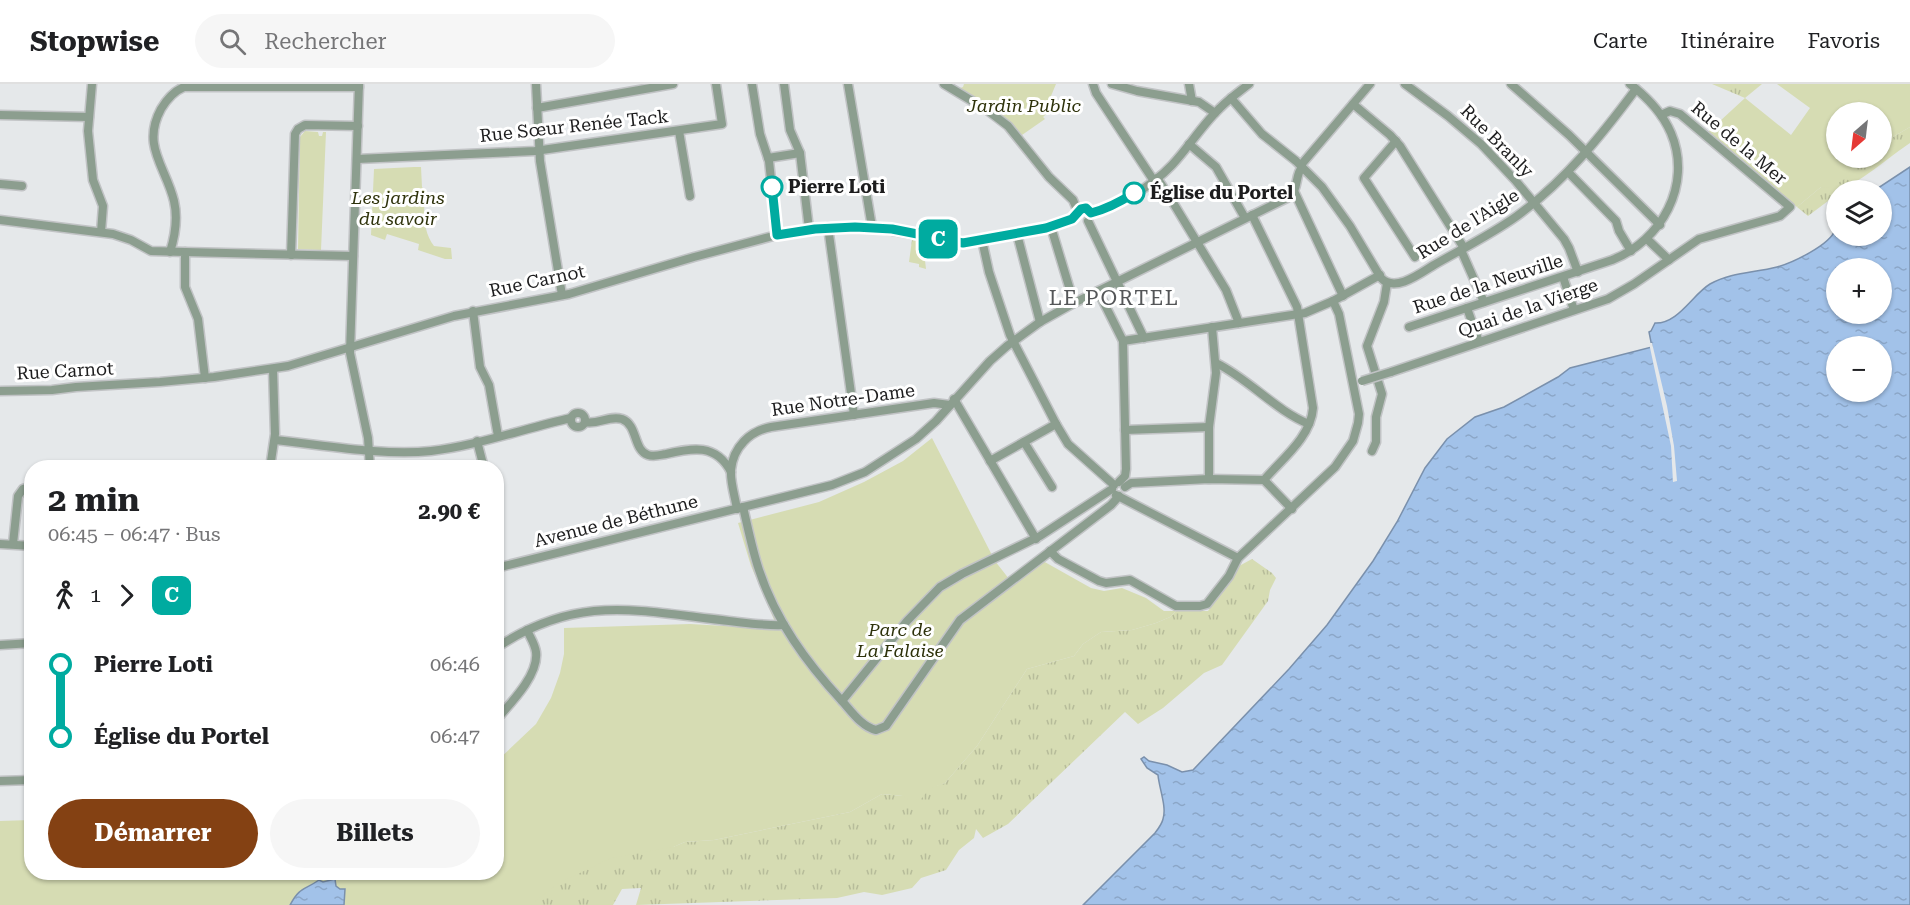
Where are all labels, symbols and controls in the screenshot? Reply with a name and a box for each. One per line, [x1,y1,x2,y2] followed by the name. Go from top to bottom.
[195,14,615,68] search box
[30,25,159,58] text: Stopwise
[216,25,249,58] icon: search
[264,29,387,54] text: Rechercher
[1593,29,1648,53] text: Carte
[1681,29,1775,53] text: Itinéraire
[1808,29,1880,53] text: Favoris
[966,95,1082,116] park label: Jardin Public
[1687,97,1791,189] street label: Rue de la Mer
[1457,100,1538,182] street label: Rue Branly
[1826,102,1892,168] north arrow
[1826,102,1892,402] map controls
[478,105,670,146] street label: Rue Sœur Renée Tack
[761,176,783,198] marker: Pierre Loti
[788,176,885,197] place label: Pierre Loti
[1826,180,1892,246] button: layers
[1150,181,1293,203] place label: Église du Portel
[1123,182,1145,204] marker: Église du Portel
[1413,184,1523,263] street label: Rue de l'Aigle
[350,187,445,229] park label: Les jardins du savoir
[918,220,958,258] line badge: C
[931,227,945,251] text: C
[1410,249,1565,318] street label: Rue de la Neuville
[1826,258,1892,324] button: +
[487,260,587,301] street label: Rue Carnot
[1455,274,1601,341] street label: Quai de la Vierge
[1049,286,1179,310] district label: LE PORTEL
[1826,336,1892,402] button: −
[16,357,114,384] street label: Rue Carnot
[770,379,916,420] street label: Rue Notre-Dame
[48,480,140,519] text: 2 min
[532,490,700,551] street label: Avenue de Béthune
[418,499,480,524] text: 2.90 €
[48,522,220,546] text: 06:45 – 06:47 · Bus
[48,579,81,612] icon: walk
[110,579,143,612] icon: forward
[90,583,101,607] text: 1
[164,583,179,607] text: C
[855,619,944,661] park label: Parc de La Falaise
[94,652,213,677] text: Pierre Loti
[430,652,480,676] text: 06:46
[94,724,269,749] text: Église du Portel
[430,724,480,748] text: 06:47
[48,799,258,868] button: Démarrer
[270,799,480,868] button: Billets

